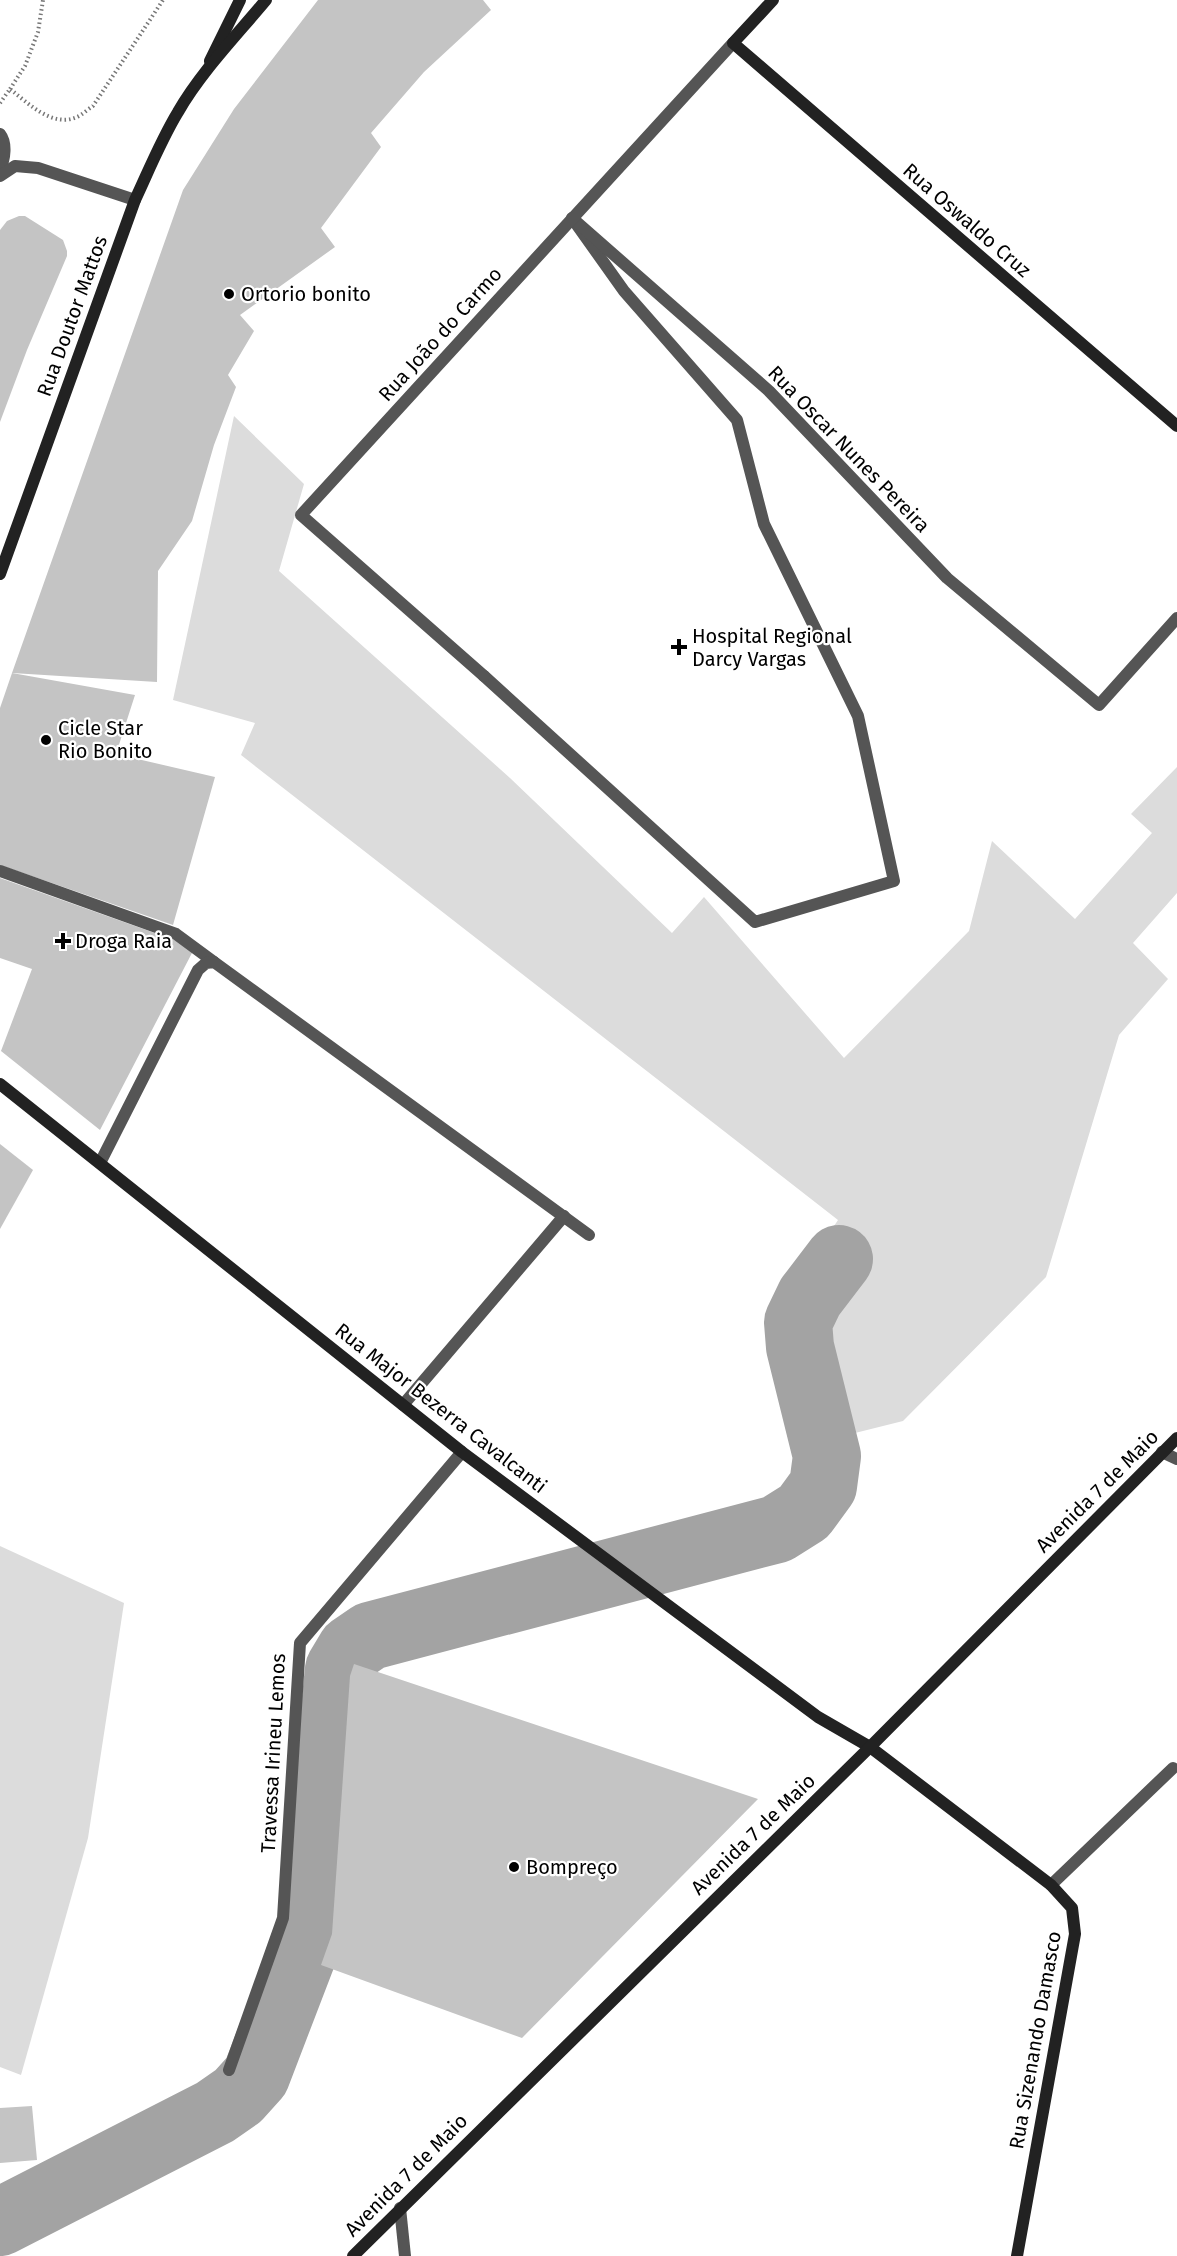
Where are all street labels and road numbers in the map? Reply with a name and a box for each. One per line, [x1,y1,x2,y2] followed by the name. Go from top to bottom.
[898,158,1036,282] street label: Rua Oswaldo Cruz
[32,232,112,400] street label: Rua Doutor Mattos
[373,262,507,406] street label: Rua João do Carmo
[763,361,935,537] street label: Rua Oscar Nunes Pereira
[330,1318,552,1498] street label: Rua Major Bezerra Cavalcanti
[1031,1425,1163,1557] street label: Avenida 7 de Maio
[256,1653,290,1853] street label: Travessa Irineu Lemos
[686,1768,820,1900] street label: Avenida 7 de Maio
[1004,1929,1066,2151] street label: Rua Sizenando Damasco
[340,2109,472,2241] street label: Avenida 7 de Maio

